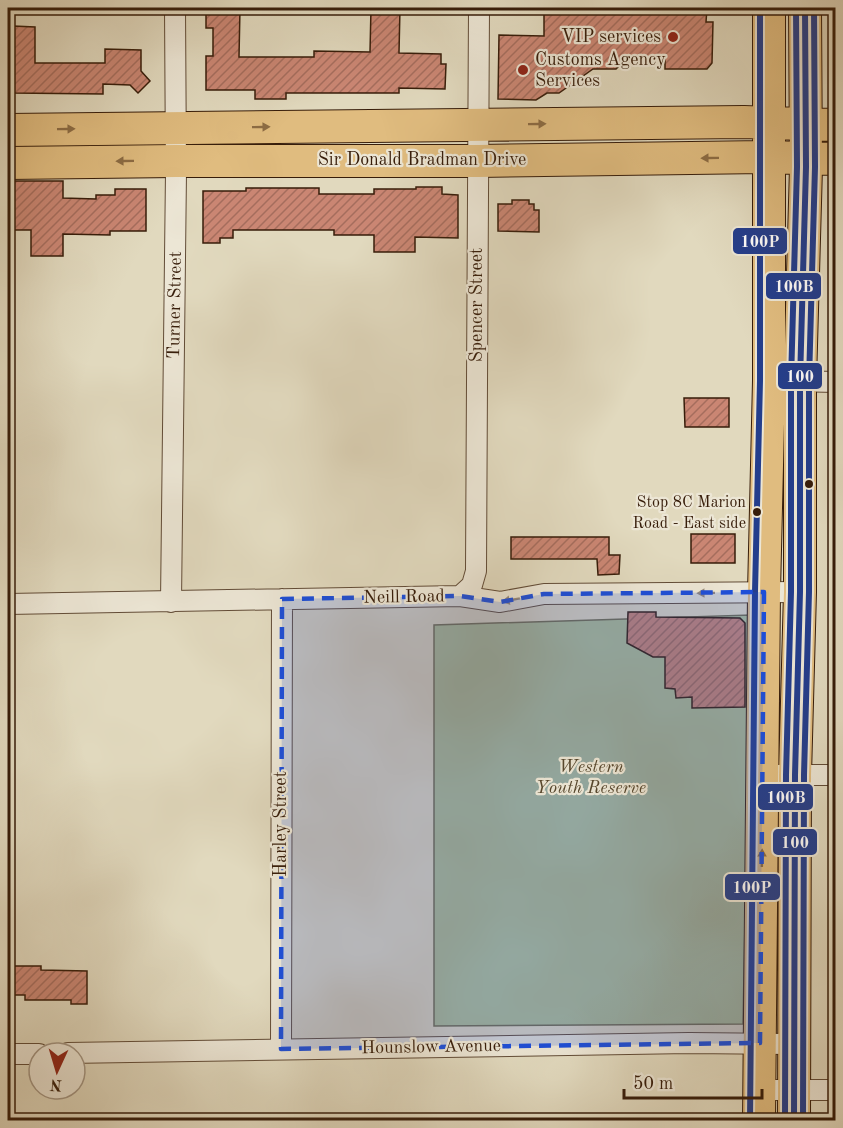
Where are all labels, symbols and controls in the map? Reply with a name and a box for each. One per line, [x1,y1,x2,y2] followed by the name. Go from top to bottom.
[561,28,661,46] place label: VIP services
[666,30,680,44] marker: VIP services
[535,51,666,90] place label: Customs Agency Services
[516,63,530,77] marker: Customs Agency Services
[527,119,546,129] one-way arrow
[251,122,270,132] one-way arrow
[56,124,75,134] one-way arrow
[318,151,526,169] street label: Sir Donald Bradman Drive
[700,153,719,163] one-way arrow
[116,157,135,166] one-way arrow
[732,227,788,255] line badge: 100P
[740,235,780,251] text: 100P
[468,248,486,362] street label: Spencer Street
[165,251,185,359] street label: Turner Street
[765,272,822,300] line badge: 100B
[774,280,814,296] text: 100B
[777,362,823,390] line badge: 100
[786,370,814,386] text: 100
[803,478,815,490] unlabelled marker
[633,495,746,532] place label: Stop 8C Marion Road - East side
[751,506,763,518] marker: Stop 8C Marion Road - East side
[363,587,445,607] street label: Neill Road
[696,588,715,598] one-way arrow
[502,596,521,605] one-way arrow
[536,758,646,797] park label: Western Youth Reserve
[272,771,290,877] street label: Harley Street
[757,783,814,811] line badge: 100B
[766,791,806,807] text: 100B
[772,828,818,856] line badge: 100
[781,836,809,852] text: 100
[758,849,767,868] one-way arrow
[724,873,781,901] line badge: 100P
[732,881,772,897] text: 100P
[361,1037,501,1057] street label: Hounslow Avenue
[27,1041,87,1101] north arrow
[624,1062,762,1100] scale bar
[633,1075,673,1093] text: 50 m
[49,1076,63,1092] text: N

